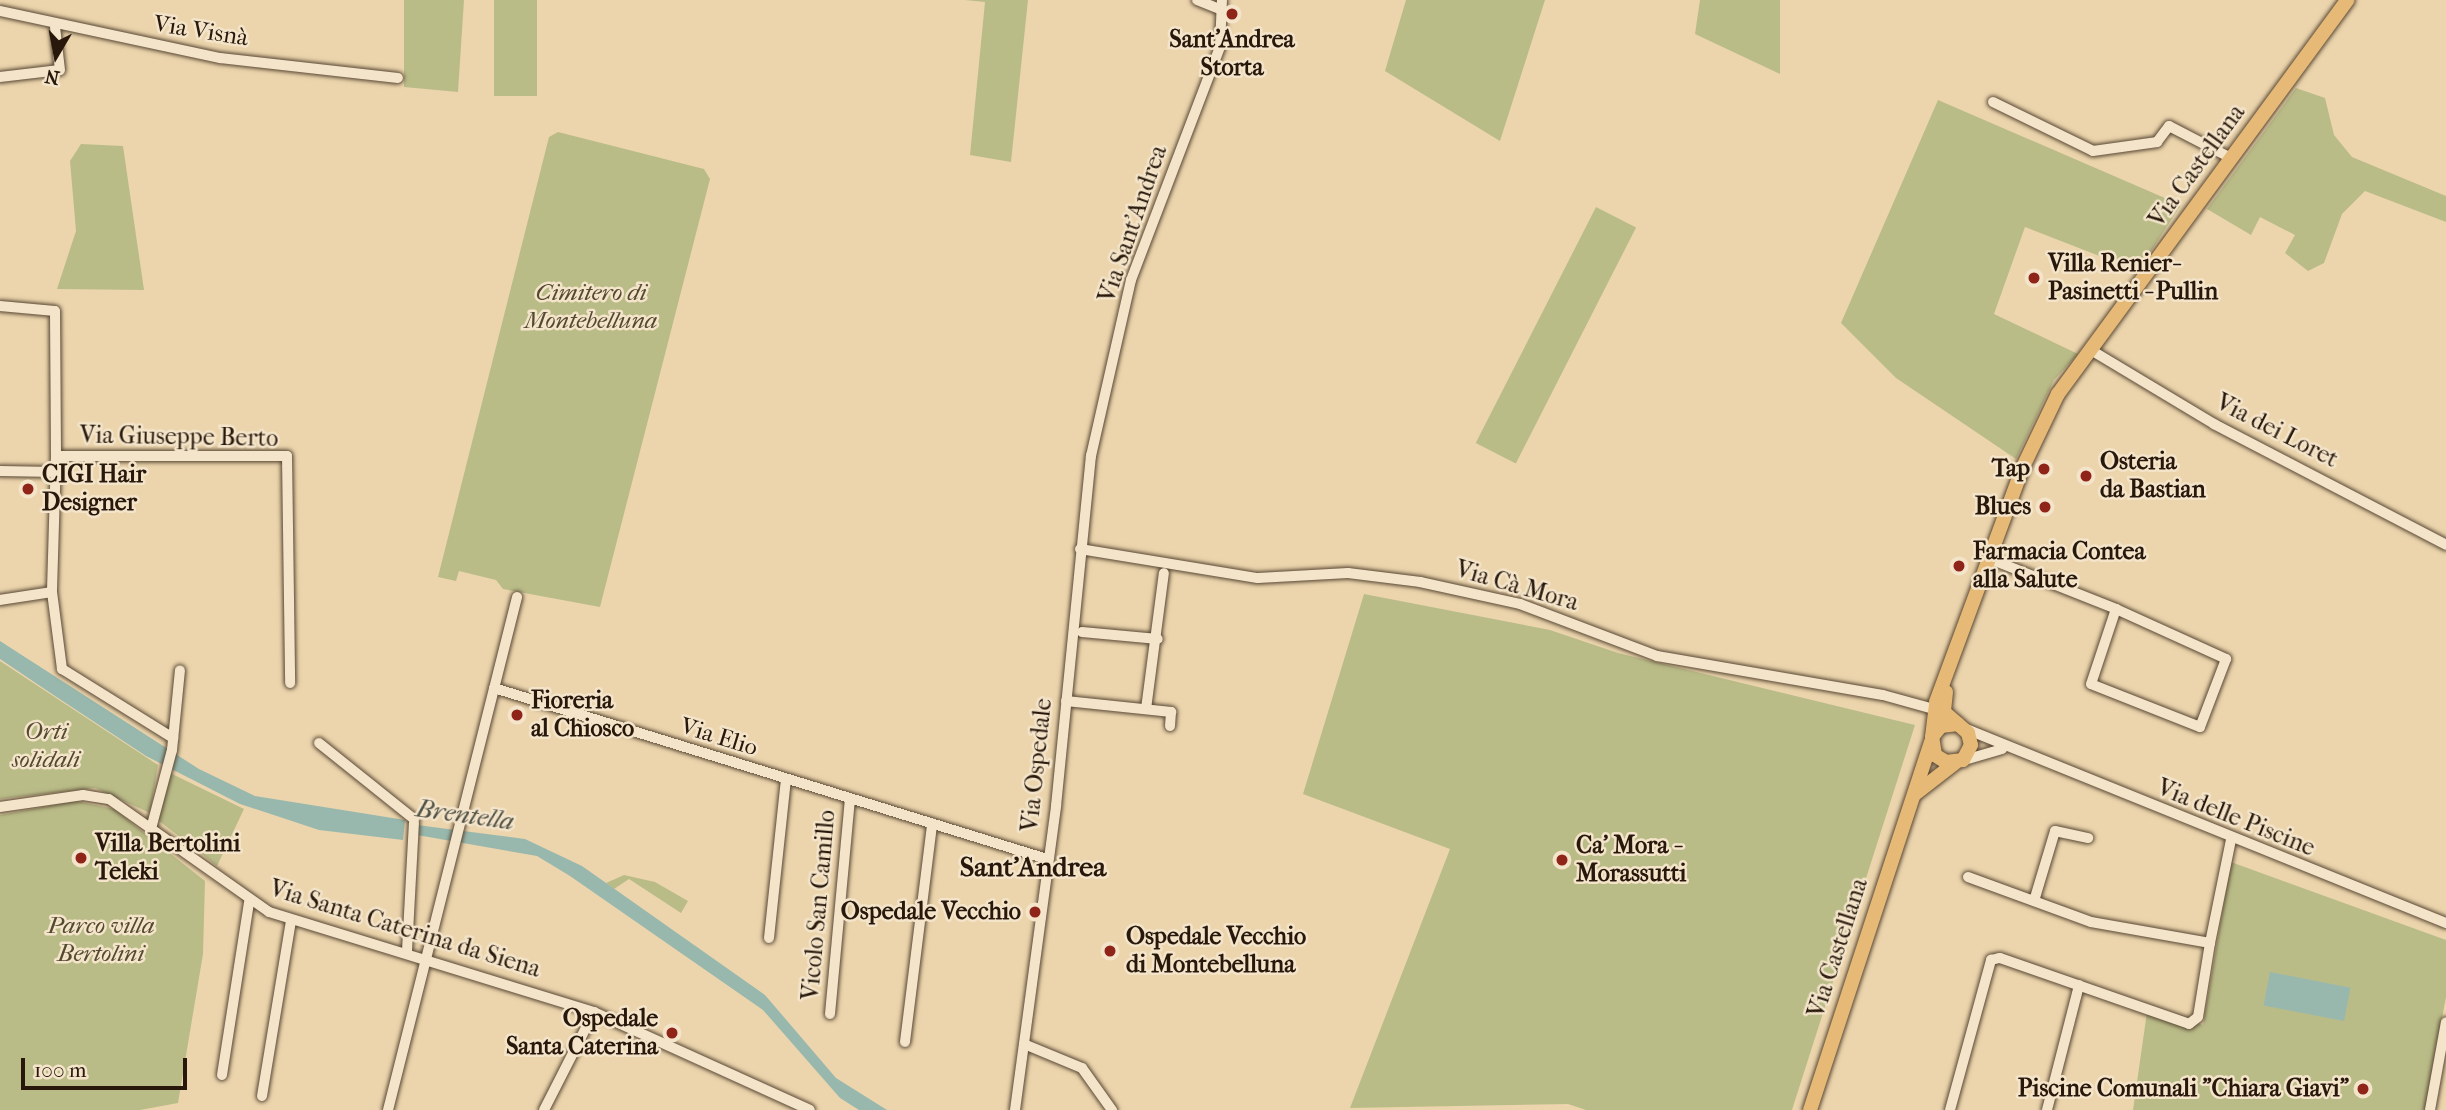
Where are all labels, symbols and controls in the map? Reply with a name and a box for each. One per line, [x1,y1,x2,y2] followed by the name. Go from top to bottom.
[1224,6,1240,22] marker: Sant'Andrea Storta
[152,9,250,53] street label: Via Visnà
[21,21,91,91] north arrow
[1169,26,1295,82] place label: Sant'Andrea Storta
[43,65,61,89] text: N
[2143,99,2251,233] street label: Via Castellana
[1093,142,1173,306] street label: Via Sant'Andrea
[2048,250,2218,306] place label: Villa Renier- Pasinetti - Pullin
[2026,270,2042,286] marker: Villa Renier- Pasinetti - Pullin
[525,279,657,335] park label: Cimitero di Montebelluna
[2211,388,2343,474] street label: Via dei Loret
[79,421,279,453] street label: Via Giuseppe Berto
[2100,448,2206,504] place label: Osteria da Bastian
[1992,455,2030,483] place label: Tap
[42,461,146,517] place label: CIGI Hair Designer
[2036,461,2052,477] marker: Tap
[2078,468,2094,484] marker: Osteria da Bastian
[20,481,36,497] marker: CIGI Hair Designer
[1975,493,2031,521] place label: Blues
[2037,499,2053,515] marker: Blues
[1973,538,2145,594] place label: Farmacia Contea alla Salute
[1452,555,1582,617] street label: Via Cà Mora
[1951,558,1967,574] marker: Farmacia Contea alla Salute
[531,687,634,743] place label: Fioreria al Chiosco
[1016,697,1058,833] street label: Via Ospedale
[509,707,525,723] marker: Fioreria al Chiosco
[677,712,761,762] street label: Via Elio
[12,718,80,774] park label: Orti solidali
[2153,773,2319,863] street label: Via delle Piscine
[414,793,516,837] water label: Brentella
[796,809,842,1001] street label: Vicolo San Camillo
[95,830,240,886] place label: Villa Bertolini Teleki
[1576,832,1686,888] place label: Ca' Mora - Morassutti
[73,850,89,866] marker: Villa Bertolini Teleki
[960,850,1106,884] district label: Sant'Andrea
[1554,852,1570,868] marker: Ca' Mora - Morassutti
[266,874,544,984] street label: Via Santa Caterina da Siena
[1802,875,1874,1021] street label: Via Castellana
[841,898,1021,926] place label: Ospedale Vecchio
[1027,904,1043,920] marker: Ospedale Vecchio
[47,912,155,968] park label: Parco villa Bertolini
[1126,923,1306,979] place label: Ospedale Vecchio di Montebelluna
[1100,941,1120,961] marker: Ospedale Vecchio di Montebelluna
[506,1005,658,1061] place label: Ospedale Santa Caterina
[664,1025,680,1041] marker: Ospedale Santa Caterina
[24,1044,191,1088] scale bar
[34,1058,87,1082] text: 100 m
[2018,1075,2349,1103] place label: Piscine Comunali "Chiara Giavi"
[2355,1081,2371,1097] marker: Piscine Comunali "Chiara Giavi"

